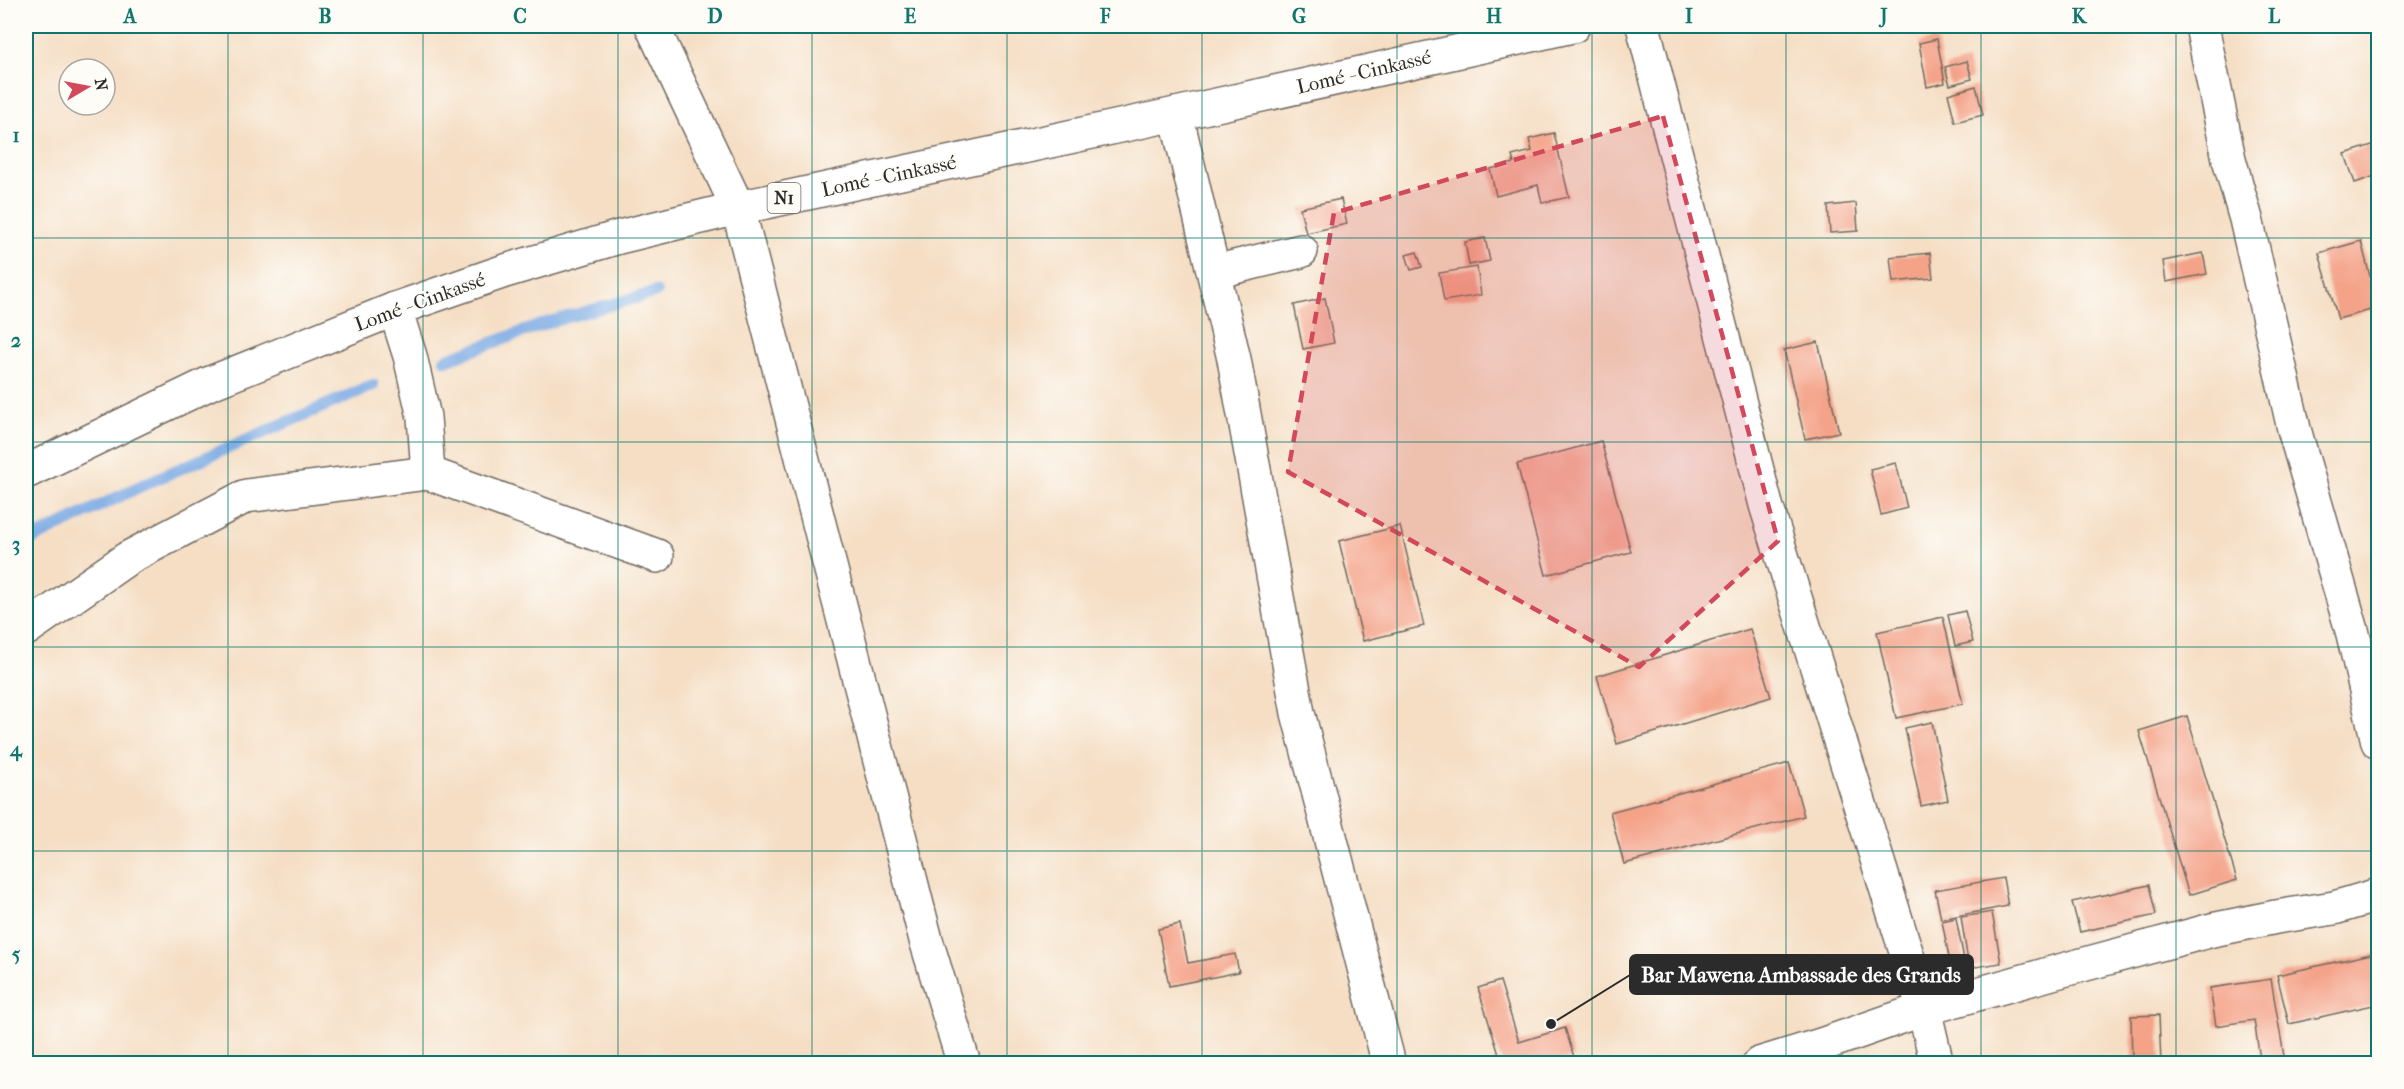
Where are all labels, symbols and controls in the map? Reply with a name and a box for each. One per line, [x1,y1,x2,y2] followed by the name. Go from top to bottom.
[122,5,138,28] text: A
[318,5,332,28] text: B
[513,5,527,28] text: C
[707,5,723,28] text: D
[904,5,916,28] text: E
[1099,5,1111,28] text: F
[1292,5,1306,28] text: G
[1486,5,1502,28] text: H
[1685,5,1693,28] text: I
[1878,5,1888,28] text: J
[2072,5,2088,28] text: K
[2268,5,2281,28] text: L
[1294,45,1434,99] street label: Lomé - Cinkassé
[57,57,117,117] north arrow
[91,77,112,93] text: N
[12,124,20,147] text: 1
[819,150,959,202] street label: Lomé - Cinkassé
[768,183,800,213] road number: N1
[352,268,489,336] street label: Lomé - Cinkassé
[11,329,21,352] text: 2
[12,533,20,556] text: 3
[9,738,23,762] text: 4
[12,943,21,966] text: 5
[1630,955,1973,994] callout: Bar Mawena Ambassade des Grands
[1641,963,1961,987] text: Bar Mawena Ambassade des Grands

